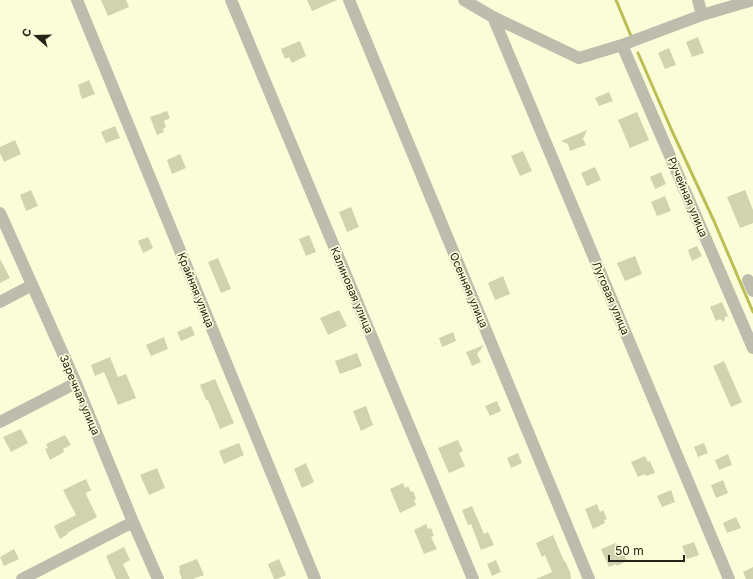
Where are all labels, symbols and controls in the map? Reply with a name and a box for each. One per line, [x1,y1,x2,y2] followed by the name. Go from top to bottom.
[16,16,56,56] north arrow
[19,26,35,39] text: С
[665,155,711,239] street label: Ручейная улица
[328,245,376,335] street label: Калиновая улица
[175,250,217,330] street label: Крайняя улица
[447,250,491,330] street label: Осенняя улица
[589,259,633,337] street label: Луговая улица
[57,353,103,437] street label: Заречная улица
[609,537,684,563] scale bar
[615,543,644,558] text: 50 m

